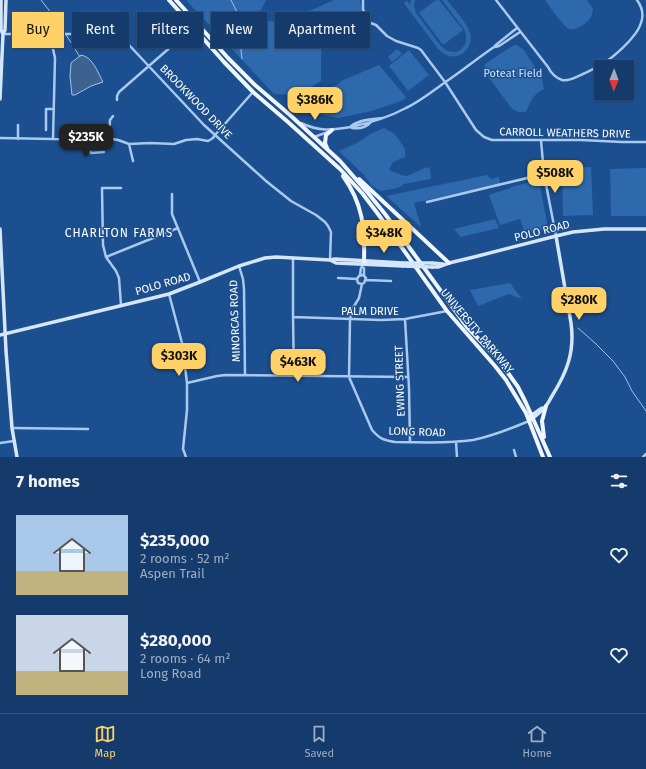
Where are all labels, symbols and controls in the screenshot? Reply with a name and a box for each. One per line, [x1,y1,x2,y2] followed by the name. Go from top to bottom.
[12,12,64,48] chip: Buy
[72,12,129,48] chip: Rent
[137,12,203,48] chip: Filters
[211,12,267,48] chip: New
[275,12,370,48] chip: Apartment
[594,60,634,100] north arrow
[594,60,634,100] map controls
[157,62,235,142] street label: BROOKWOOD DRIVE
[484,67,542,80] park label: Poteat Field
[287,87,343,121] pin: $386K
[296,92,334,107] text: $386K
[58,124,114,158] pin: $235K
[499,125,631,141] street label: CARROLL WEATHERS DRIVE
[68,129,104,144] text: $235K
[527,160,583,194] pin: $508K
[536,165,574,180] text: $508K
[513,218,571,244] street label: POLO ROAD
[356,220,412,254] pin: $348K
[366,225,403,240] text: $348K
[65,226,173,240] district label: CHARLTON FARMS
[134,270,192,298] street label: POLO ROAD
[227,280,243,362] street label: MINORCAS ROAD
[438,286,516,376] street label: UNIVERSITY PARKWAY
[551,287,607,321] pin: $280K
[560,292,598,307] text: $280K
[341,305,399,318] street label: PALM DRIVE
[151,343,207,377] pin: $303K
[392,345,408,417] street label: EWING STREET
[161,348,197,363] text: $303K
[270,349,326,383] pin: $463K
[280,354,316,369] text: $463K
[388,425,446,439] street label: LONG ROAD
[608,470,630,492] icon: filters
[16,471,80,492] text: 7 homes
[140,530,210,551] text: $235,000
[48,531,96,579] icon: home
[608,544,630,566] icon: heart
[140,551,229,566] text: 2 rooms · 52 m²
[140,566,205,581] text: Aspen Trail
[140,630,211,651] text: $280,000
[48,631,96,679] icon: home
[608,644,630,666] icon: heart
[140,651,230,666] text: 2 rooms · 64 m²
[140,666,202,681] text: Long Road
[94,723,116,760] tab: Map
[304,723,334,760] tab: Saved
[523,723,552,760] tab: Home

